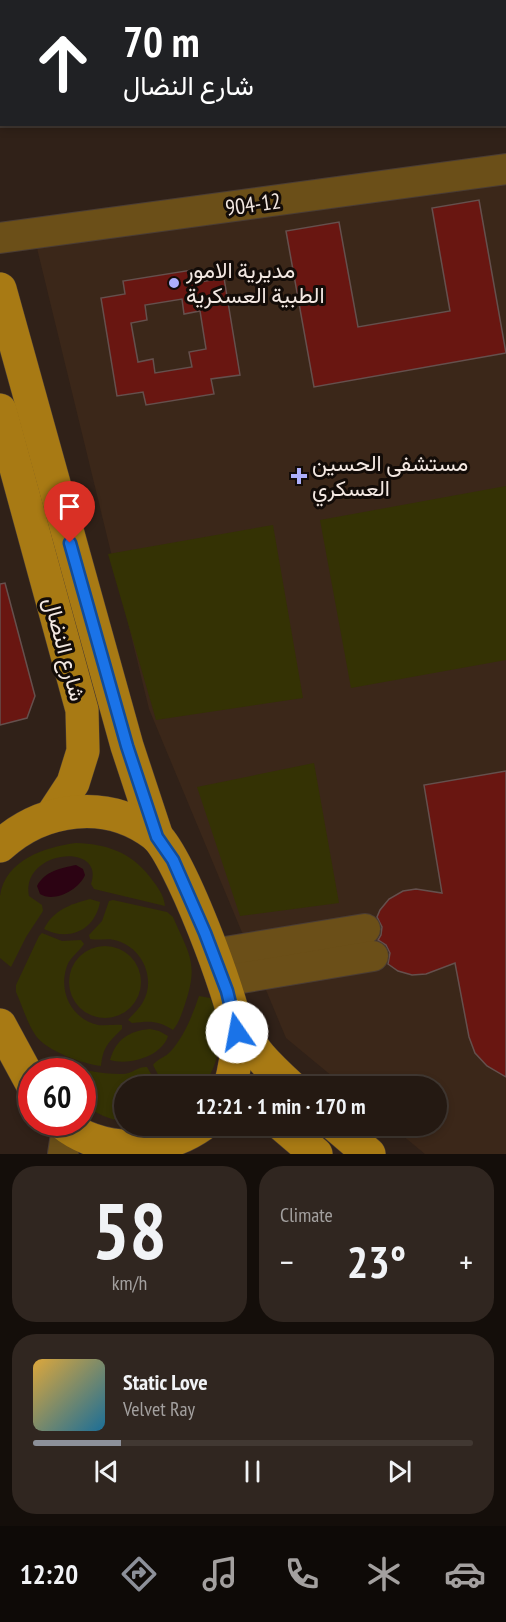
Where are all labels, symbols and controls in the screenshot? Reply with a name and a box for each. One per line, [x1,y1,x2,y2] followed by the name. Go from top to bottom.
[123,14,200,69] text: 70 m
[24,24,102,102] icon: ahead
[123,68,254,102] text: شارع النضال
[223,186,283,222] street label: 904-12
[185,256,325,309] place label: مديرية الامور الطبية العسكرية
[167,276,181,290] marker: مديرية الامور الطبية العسكرية
[312,449,468,507] place label: مستشفى الحسين العسكري
[290,467,308,485] marker: مستشفى الحسين العسكري
[44,481,95,543] pin
[53,490,86,523] icon: arrive
[37,594,92,704] street label: شارع النضال
[205,1000,269,1064] position arrow
[18,1058,96,1136] speed limit sign: 60
[195,1092,366,1120] text: 12:21 · 1 min · 170 m
[92,1180,167,1281] text: 58
[280,1202,333,1228] text: Climate
[347,1232,406,1290] text: 23°
[280,1240,294,1283] text: −
[459,1240,473,1283] text: +
[112,1270,147,1296] text: km/h
[123,1368,208,1396] text: Static Love
[123,1396,195,1422] text: Velvet Ray
[90,1455,123,1488] icon: previous
[236,1455,269,1488] icon: pause
[383,1455,416,1488] icon: next
[118,1553,160,1595] icon: directions
[199,1553,241,1595] icon: music
[281,1553,323,1595] icon: phone
[363,1553,405,1595] icon: climate
[444,1553,486,1595] icon: car
[20,1557,78,1591] text: 12:20

